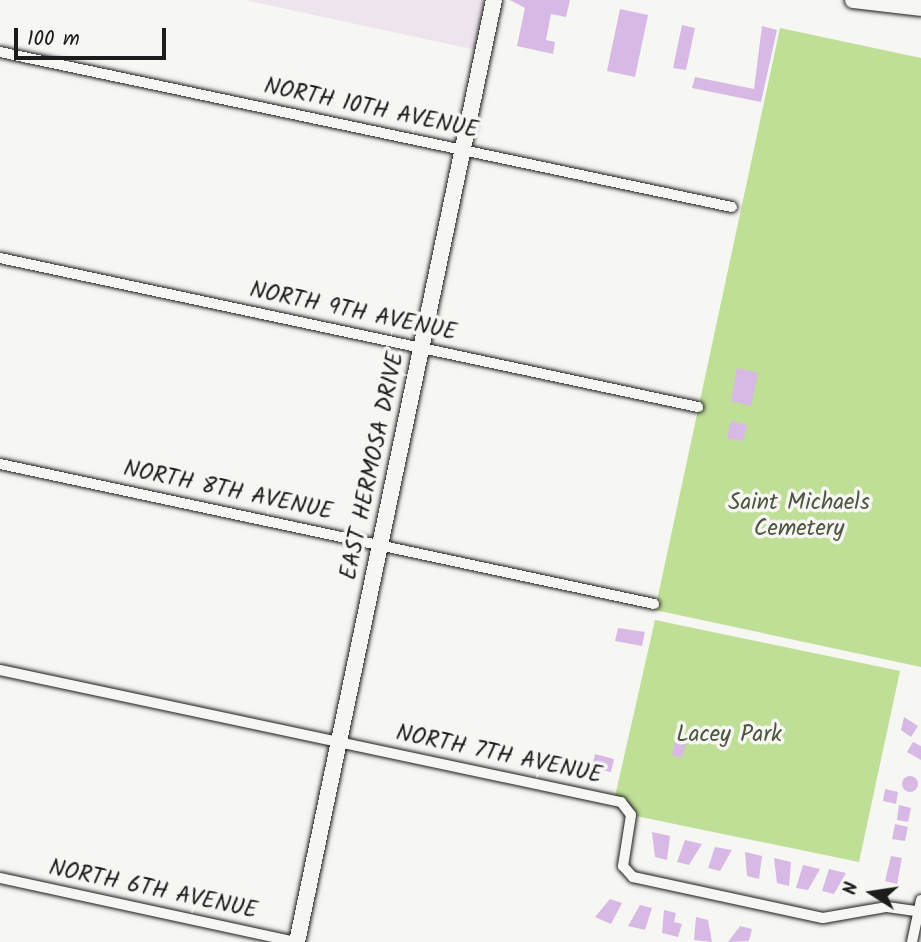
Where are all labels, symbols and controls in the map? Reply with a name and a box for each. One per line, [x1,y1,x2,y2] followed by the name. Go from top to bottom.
[18,14,170,58] scale bar
[27,23,80,56] text: 100 m
[261,73,481,145] street label: NORTH 10TH AVENUE
[247,277,459,347] street label: NORTH 9TH AVENUE
[335,350,411,582] street label: EAST HERMOSA DRIVE
[121,455,335,527] street label: NORTH 8TH AVENUE
[728,489,870,543] park label: Saint Michaels Cemetery
[393,720,605,790] street label: NORTH 7TH AVENUE
[676,721,782,749] park label: Lacey Park
[46,854,260,926] street label: NORTH 6TH AVENUE
[837,858,907,928] north arrow
[836,880,867,898] text: N

